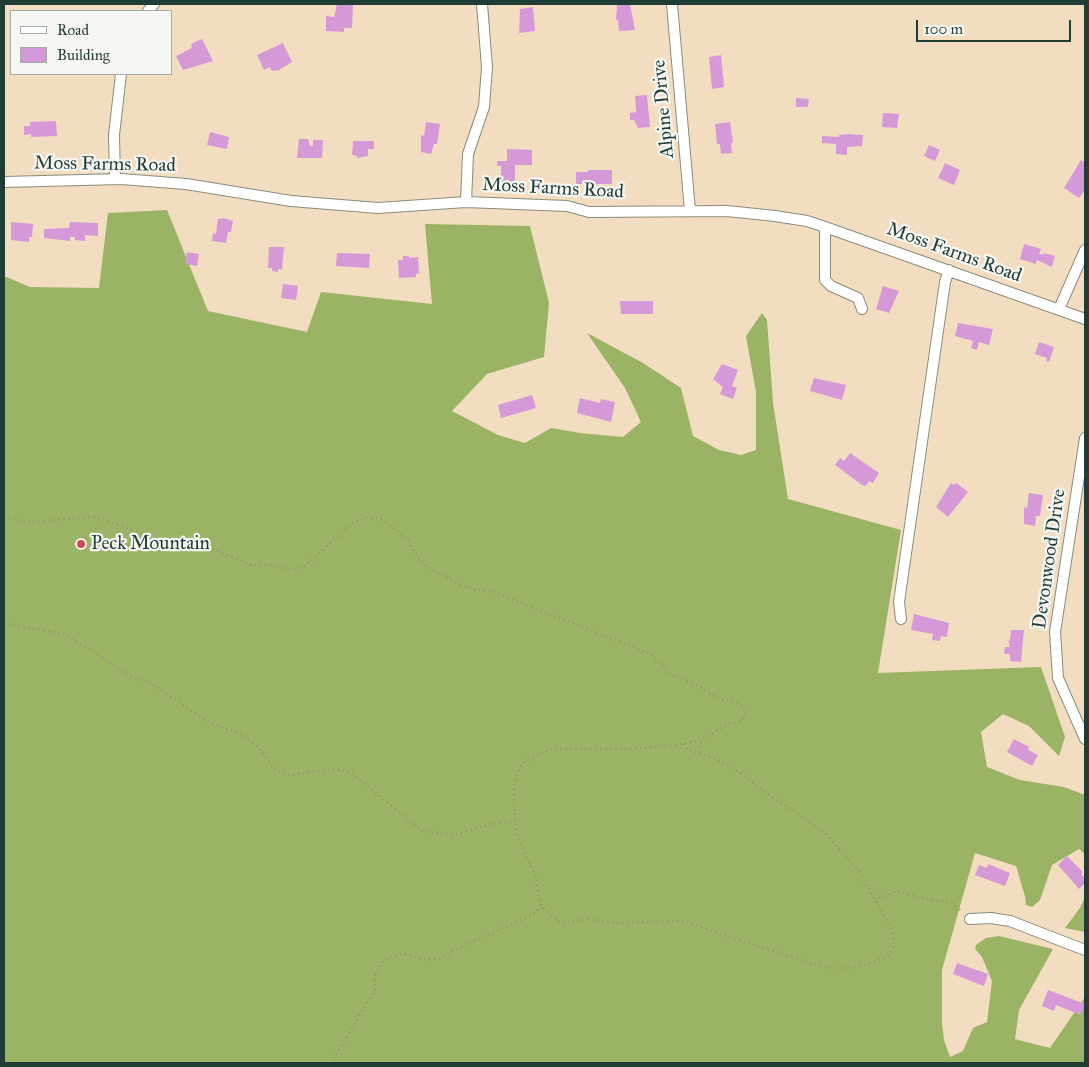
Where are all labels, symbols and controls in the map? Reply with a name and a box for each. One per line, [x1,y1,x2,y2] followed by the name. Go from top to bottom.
[10,10,172,75] legend
[919,10,1074,42] scale bar
[924,20,963,38] text: 100 m
[57,21,89,39] text: Road
[57,46,110,64] text: Building
[648,59,680,159] street label: Alpine Drive
[34,152,176,178] street label: Moss Farms Road
[482,174,624,204] street label: Moss Farms Road
[884,218,1024,288] street label: Moss Farms Road
[1029,488,1071,630] street label: Devonwood Drive
[91,533,210,555] place label: Peck Mountain
[75,538,87,550] marker: Peck Mountain

